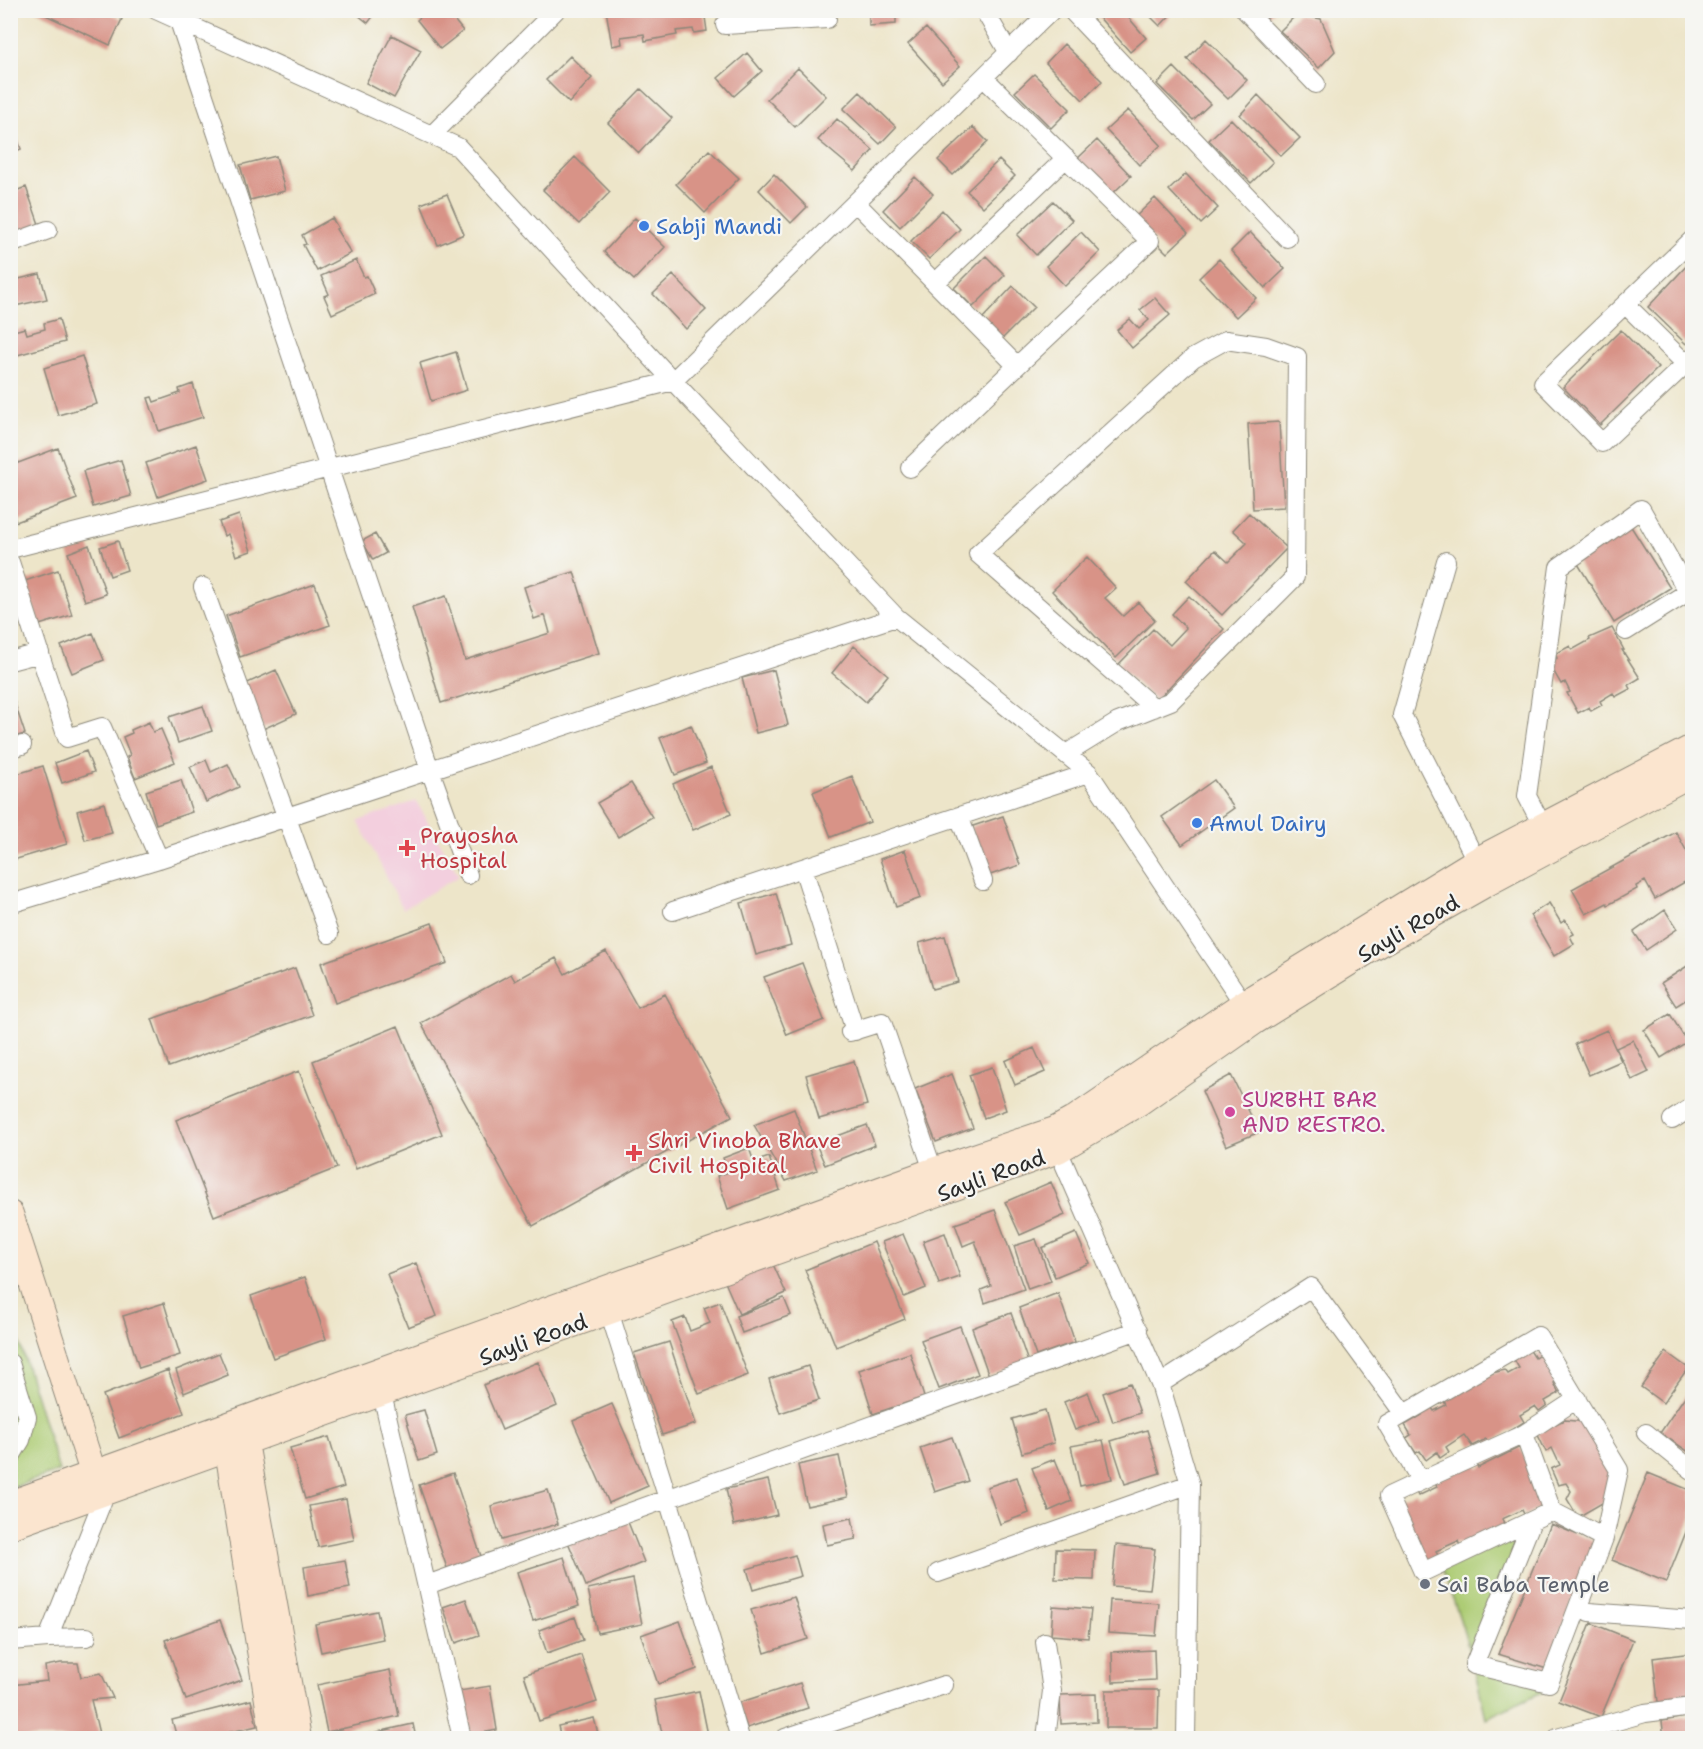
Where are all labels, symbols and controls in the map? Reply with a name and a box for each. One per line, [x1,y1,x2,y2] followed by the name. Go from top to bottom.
[656,212,782,241] place label: Sabji Mandi
[637,219,651,233] marker: Sabji Mandi
[1209,809,1327,838] place label: Amul Dairy
[1190,816,1204,830] marker: Amul Dairy
[420,821,518,875] place label: Prayosha Hospital
[398,839,416,857] marker: Prayosha Hospital
[1352,888,1465,969] street label: Sayli Road
[1242,1085,1386,1139] place label: SURBHI BAR AND RESTRO.
[1223,1105,1237,1119] marker: SURBHI BAR AND RESTRO.
[648,1126,841,1180] place label: Shri Vinoba Bhave Civil Hospital
[933,1142,1049,1208] street label: Sayli Road
[625,1144,643,1162] marker: Shri Vinoba Bhave Civil Hospital
[475,1306,591,1372] street label: Sayli Road
[1437,1570,1610,1599] place label: Sai Baba Temple
[1418,1577,1432,1591] marker: Sai Baba Temple

